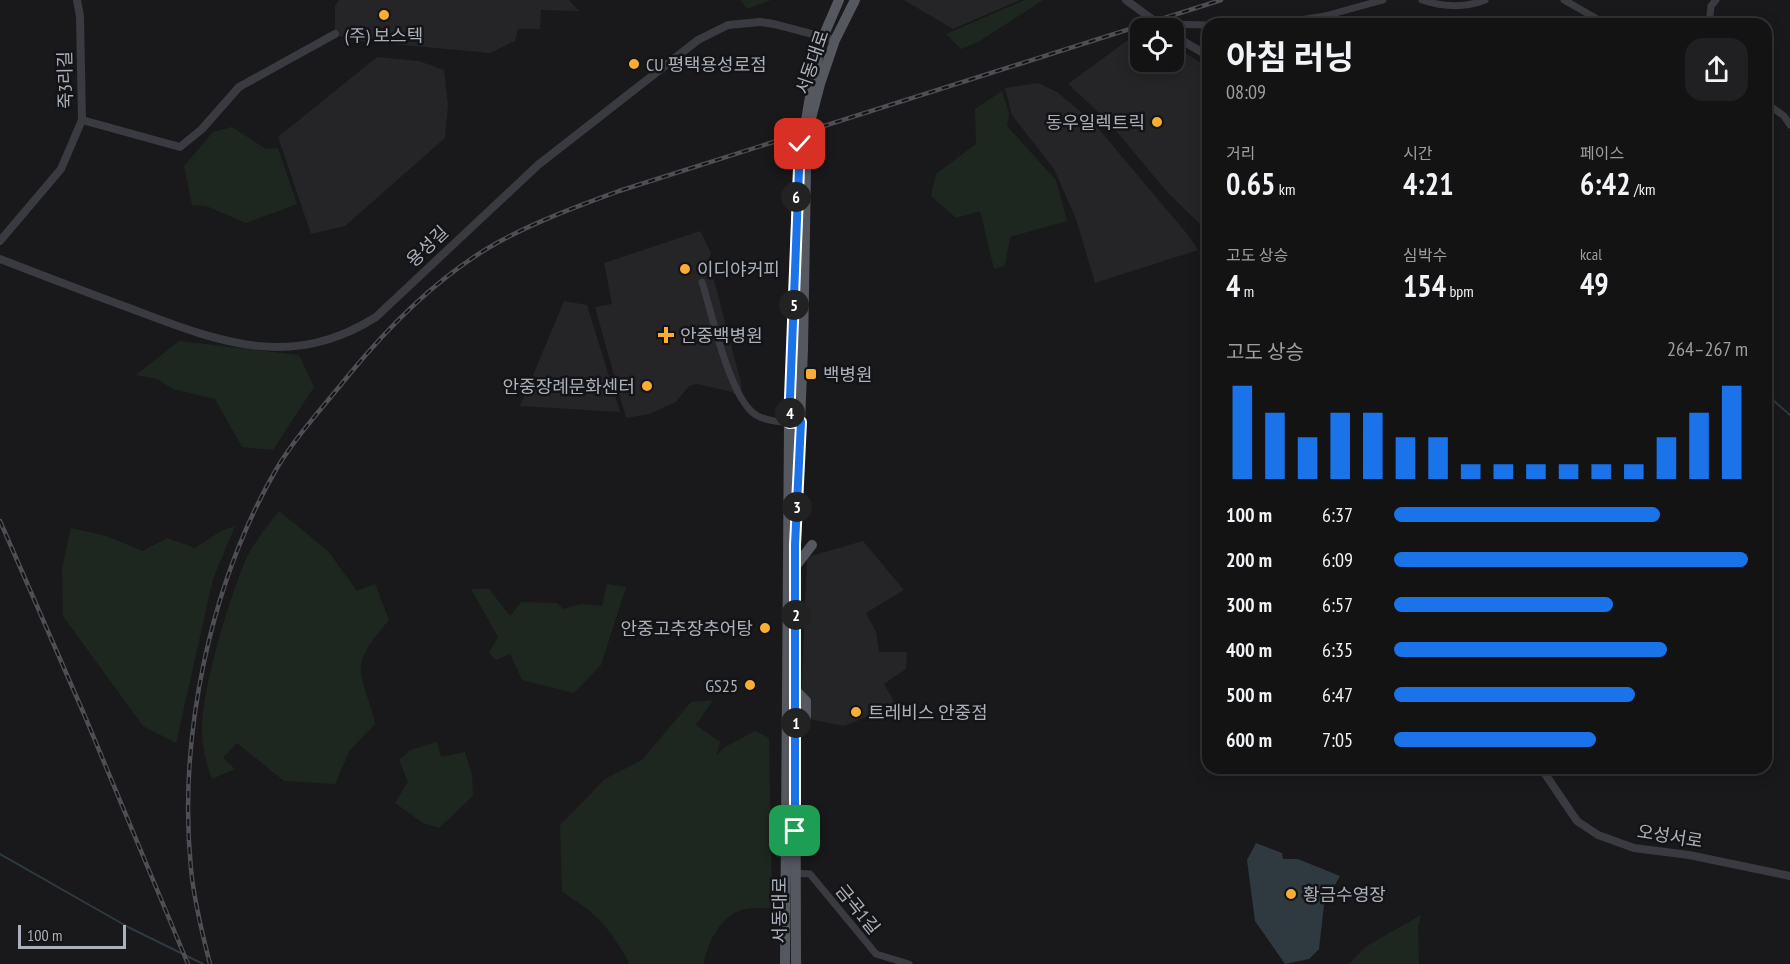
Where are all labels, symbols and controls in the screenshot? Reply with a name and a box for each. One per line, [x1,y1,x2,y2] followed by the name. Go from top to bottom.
[377,8,391,22] marker: (주) 보스텍
[1130,18,1184,72] map controls
[1130,18,1184,72] button: locate
[345,24,423,47] place label: (주) 보스텍
[790,27,834,97] street label: 서동대로
[1226,35,1354,78] text: 아침 러닝
[1685,38,1748,101] button: share
[53,51,77,109] street label: 죽3리길
[646,53,767,76] place label: CU 평택용성로점
[627,57,641,71] marker: CU 평택용성로점
[1226,79,1266,105] text: 08:09
[1046,111,1145,134] place label: 동우일렉트릭
[1150,115,1164,129] marker: 동우일렉트릭
[774,118,825,169] pin
[783,127,816,160] icon: check
[1226,143,1255,163] text: 거리
[1403,143,1432,163] text: 시간
[1580,143,1624,163] text: 페이스
[1226,164,1275,203] text: 0.65
[1403,164,1454,203] text: 4:21
[1580,164,1631,203] text: 6:42
[1275,179,1295,199] text: km
[1631,179,1655,199] text: /km
[781,182,811,212] pin: 6
[792,187,800,207] text: 6
[401,220,453,272] street label: 용성길
[1580,244,1602,264] text: kcal
[1226,245,1288,265] text: 고도 상승
[1403,245,1447,265] text: 심박수
[697,258,780,281] place label: 이디야커피
[678,262,692,276] marker: 이디야커피
[1580,264,1609,303] text: 49
[1226,266,1240,305] text: 4
[1403,266,1446,305] text: 154
[1240,281,1254,301] text: m
[1446,281,1474,301] text: bpm
[779,290,809,320] pin: 5
[790,295,798,315] text: 5
[680,324,763,347] place label: 안중백병원
[657,326,675,344] marker: 안중백병원
[1667,336,1748,362] text: 264–267 m
[1226,339,1304,365] text: 고도 상승
[823,363,873,386] place label: 백병원
[804,367,818,381] marker: 백병원
[503,375,635,398] place label: 안중장례문화센터
[640,379,654,393] marker: 안중장례문화센터
[775,398,805,428] pin: 4
[786,403,794,423] text: 4
[782,492,812,522] pin: 3
[793,497,801,517] text: 3
[1226,502,1272,528] text: 100 m
[1322,502,1353,528] text: 6:37
[1226,547,1272,573] text: 200 m
[1322,547,1353,573] text: 6:09
[1226,592,1272,618] text: 300 m
[1322,592,1353,618] text: 6:57
[781,600,811,630] pin: 2
[792,605,800,625] text: 2
[621,617,753,640] place label: 안중고추장추어탕
[758,621,772,635] marker: 안중고추장추어탕
[1226,637,1272,663] text: 400 m
[1322,637,1353,663] text: 6:35
[705,674,738,697] place label: GS25
[743,678,757,692] marker: GS25
[1226,682,1272,708] text: 500 m
[1322,682,1353,708] text: 6:47
[868,701,988,724] place label: 트레비스 안중점
[849,705,863,719] marker: 트레비스 안중점
[781,708,811,738] pin: 1
[792,713,800,733] text: 1
[1226,727,1272,753] text: 600 m
[1322,727,1353,753] text: 7:05
[769,805,820,856] pin
[778,814,811,847] icon: arrive
[1635,819,1705,853] street label: 오성서로
[768,877,791,943] street label: 서동대로
[831,879,885,939] street label: 금곡1길
[1303,883,1386,906] place label: 황금수영장
[1284,887,1298,901] marker: 황금수영장
[18,922,126,950] scale bar
[27,925,62,945] text: 100 m

